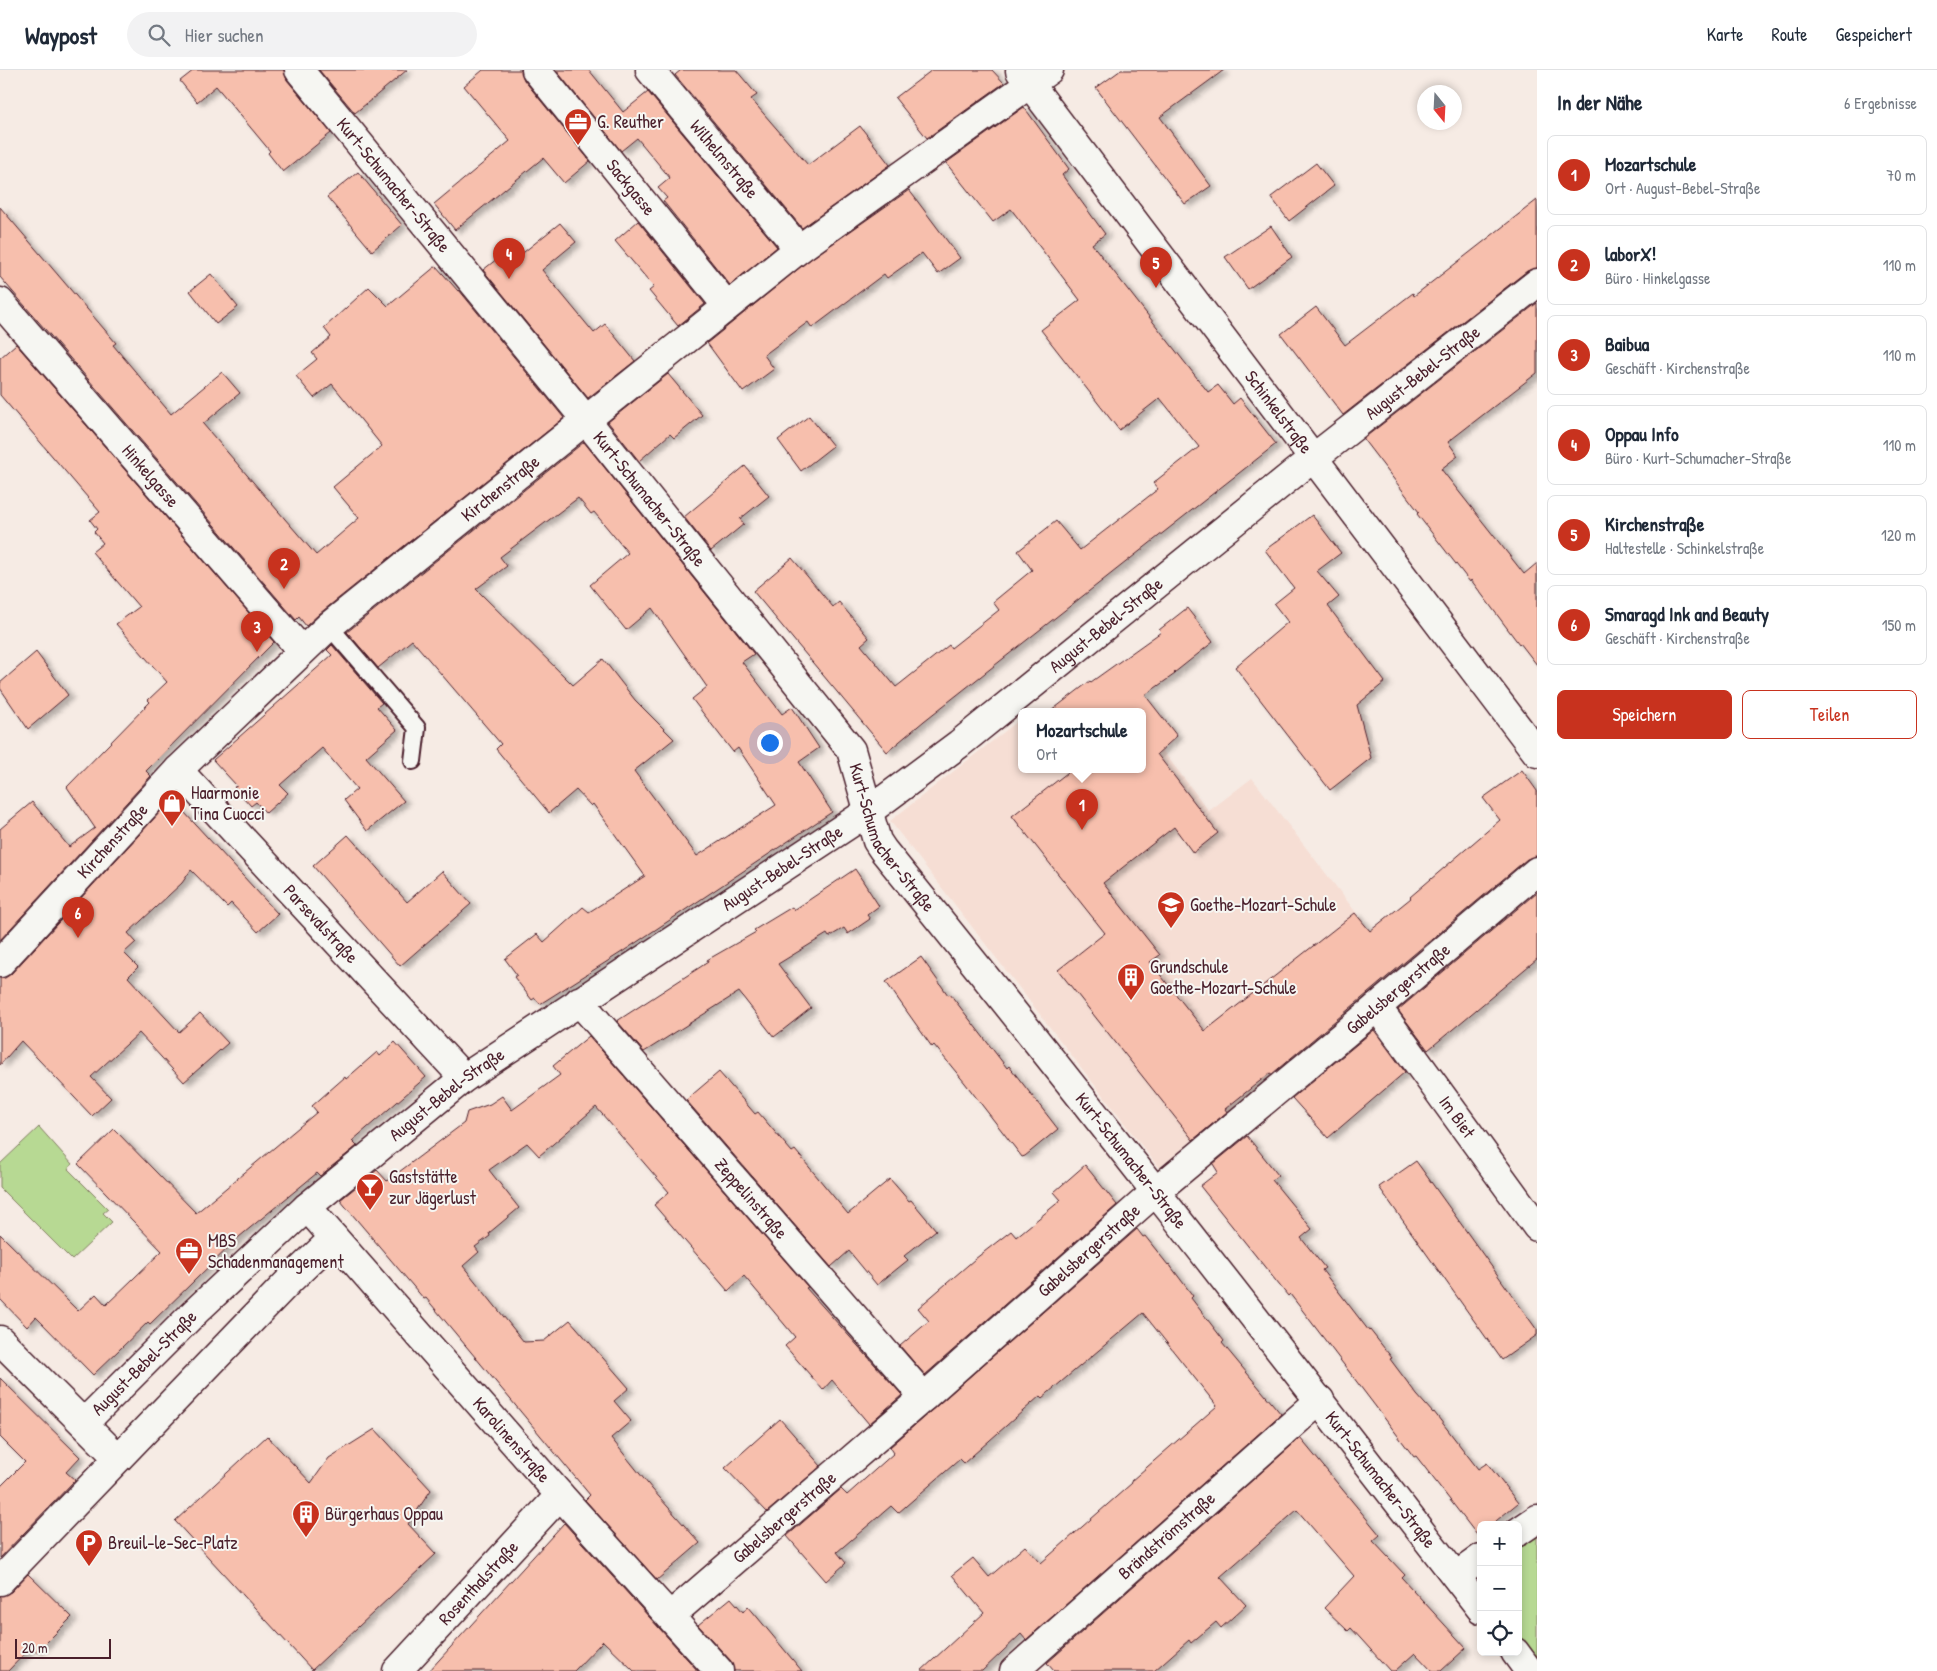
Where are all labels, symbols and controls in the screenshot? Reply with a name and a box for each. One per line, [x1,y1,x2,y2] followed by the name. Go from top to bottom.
[127,12,477,57] search box
[25,19,97,51] text: Waypost
[145,21,173,49] icon: search
[185,22,264,48] text: Hier suchen
[1707,22,1744,47] text: Karte
[1772,22,1808,47] text: Route
[1836,22,1912,47] text: Gespeichert
[1417,85,1462,130] north arrow
[1557,88,1642,117] text: In der Nähe
[1844,92,1917,114] text: 6 Ergebnisse
[563,107,593,146] office icon: G. Reuther
[597,109,664,134] place label: G. Reuther
[331,112,457,258] street label: Kurt-Schumacher-Straße
[684,114,765,204] street label: Wilhelmstraße
[1605,151,1696,177] text: Mozartschule
[601,154,662,221] street label: Sackgasse
[1571,164,1577,186] text: 1
[1886,164,1916,186] text: 70 m
[1605,177,1760,199] text: Ort · August-Bebel-Straße
[493,238,525,279] pin: 4
[1605,241,1656,267] text: laborX!
[1140,247,1172,288] pin: 5
[1570,254,1578,276] text: 2
[1883,254,1916,276] text: 110 m
[1605,267,1710,289] text: Büro · Hinkelgasse
[1359,319,1485,425] street label: August-Bebel-Straße
[1605,331,1649,357] text: Baibua
[1570,344,1578,366] text: 3
[1883,344,1916,366] text: 110 m
[1605,357,1750,379] text: Geschäft · Kirchenstraße
[1239,365,1319,458] street label: Schinkelstraße
[1605,421,1679,447] text: Oppau Info
[588,426,712,572] street label: Kurt-Schumacher-Straße
[1571,434,1577,456] text: 4
[1883,434,1916,456] text: 110 m
[116,439,185,513] street label: Hinkelgasse
[1605,447,1791,469] text: Büro · Kurt-Schumacher-Straße
[456,449,545,527] street label: Kirchenstraße
[1605,511,1704,537] text: Kirchenstraße
[1571,524,1577,546] text: 5
[1881,524,1916,546] text: 120 m
[1605,537,1764,559] text: Haltestelle · Schinkelstraße
[268,548,300,589] pin: 2
[1043,571,1168,678] street label: August-Bebel-Straße
[1605,601,1769,627] text: Smaragd Ink and Beauty
[241,611,273,652] pin: 3
[1571,614,1577,636] text: 6
[1882,614,1916,636] text: 150 m
[1605,627,1750,649] text: Geschäft · Kirchenstraße
[1557,690,1732,739] button: Speichern
[1742,690,1917,739] button: Teilen
[1018,708,1146,773] popup
[1036,717,1128,743] text: Mozartschule
[757,730,783,756] your location
[1036,743,1057,765] text: Ort
[843,760,941,917] street label: Kurt-Schumacher-Straße
[191,780,265,826] place label: Haarmonie Tina Cuocci
[157,788,187,827] shop icon: Haarmonie Tina Cuocci
[1066,789,1098,830] pin: 1
[71,798,153,884] street label: Kirchenstraße
[717,819,847,917] street label: August-Bebel-Straße
[278,879,364,969] street label: Parsevalstraße
[1156,890,1186,929] school or university icon: Goethe-Mozart-Schule
[1190,892,1336,917] place label: Goethe-Mozart-Schule
[62,897,94,938] pin: 6
[1340,937,1455,1040] street label: Gabelsbergerstraße
[1150,954,1296,1000] place label: Grundschule Goethe-Mozart-Schule
[1116,962,1146,1001] building icon: Grundschule Goethe-Mozart-Schule
[383,1042,509,1147] street label: August-Bebel-Straße
[1070,1087,1193,1234] street label: Kurt-Schumacher-Straße
[1433,1090,1482,1144] street label: Im Biet
[709,1152,794,1244] street label: Zeppelinstraße
[389,1164,477,1210] place label: Gaststätte zur Jägerlust
[355,1172,385,1211] bar icon: Gaststätte zur Jägerlust
[1032,1198,1145,1303] street label: Gabelsbergerstraße
[208,1228,344,1274] place label: MBS Schadenmanagement
[174,1236,204,1275] office icon: MBS Schadenmanagement
[85,1304,202,1421] street label: August-Bebel-Straße
[467,1391,557,1488] street label: Karolinenstraße
[1320,1406,1442,1553] street label: Kurt-Schumacher-Straße
[727,1465,841,1569] street label: Gabelsbergerstraße
[1113,1486,1220,1585] street label: Brändströmstraße
[291,1499,321,1538] building icon: Bürgerhaus Oppau
[325,1501,443,1526] place label: Bürgerhaus Oppau
[1477,1521,1522,1656] map controls
[1477,1521,1522,1566] button: +
[74,1528,104,1567] parking icon: Breuil-le-Sec-Platz
[108,1530,238,1555] place label: Breuil-le-Sec-Platz
[433,1535,524,1630] street label: Rosenthalstraße
[1477,1566,1522,1611] button: −
[1477,1611,1522,1656] button: locate
[15,1636,111,1659] scale bar
[22,1638,48,1657] text: 20 m

